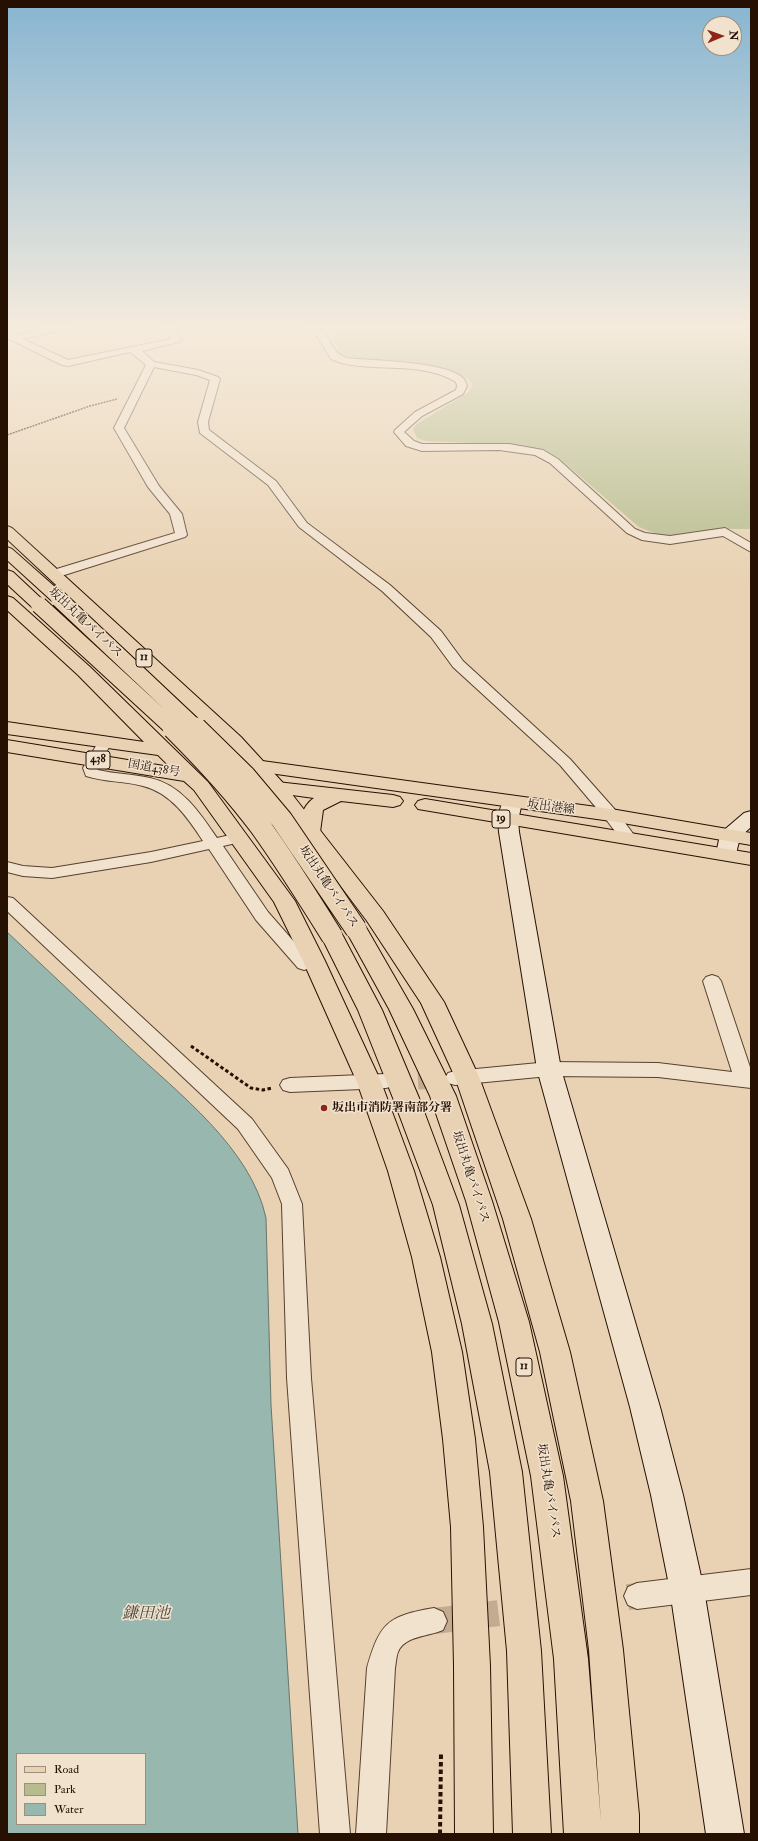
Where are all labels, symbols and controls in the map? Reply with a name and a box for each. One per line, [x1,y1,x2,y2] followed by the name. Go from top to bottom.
[702,16,742,56] north arrow
[727,30,740,41] text: N
[45,585,125,661] street label: 坂出丸亀バイパス
[136,649,152,667] road number: 11
[86,751,110,769] road number: 438
[127,757,181,781] street label: 国道438号
[526,798,576,818] street label: 坂出港線
[492,810,510,828] road number: 19
[295,843,361,931] street label: 坂出丸亀バイパス
[332,1101,452,1115] place label: 坂出市消防署南部分署
[319,1103,329,1113] marker: 坂出市消防署南部分署
[448,1129,492,1225] street label: 坂出丸亀バイパス
[516,1358,532,1376] road number: 11
[533,1442,563,1540] street label: 坂出丸亀バイパス
[122,1605,170,1625] water label: 鎌田池
[16,1753,146,1825] legend
[54,1762,79,1777] text: Road
[54,1782,76,1797] text: Park
[54,1802,83,1817] text: Water

